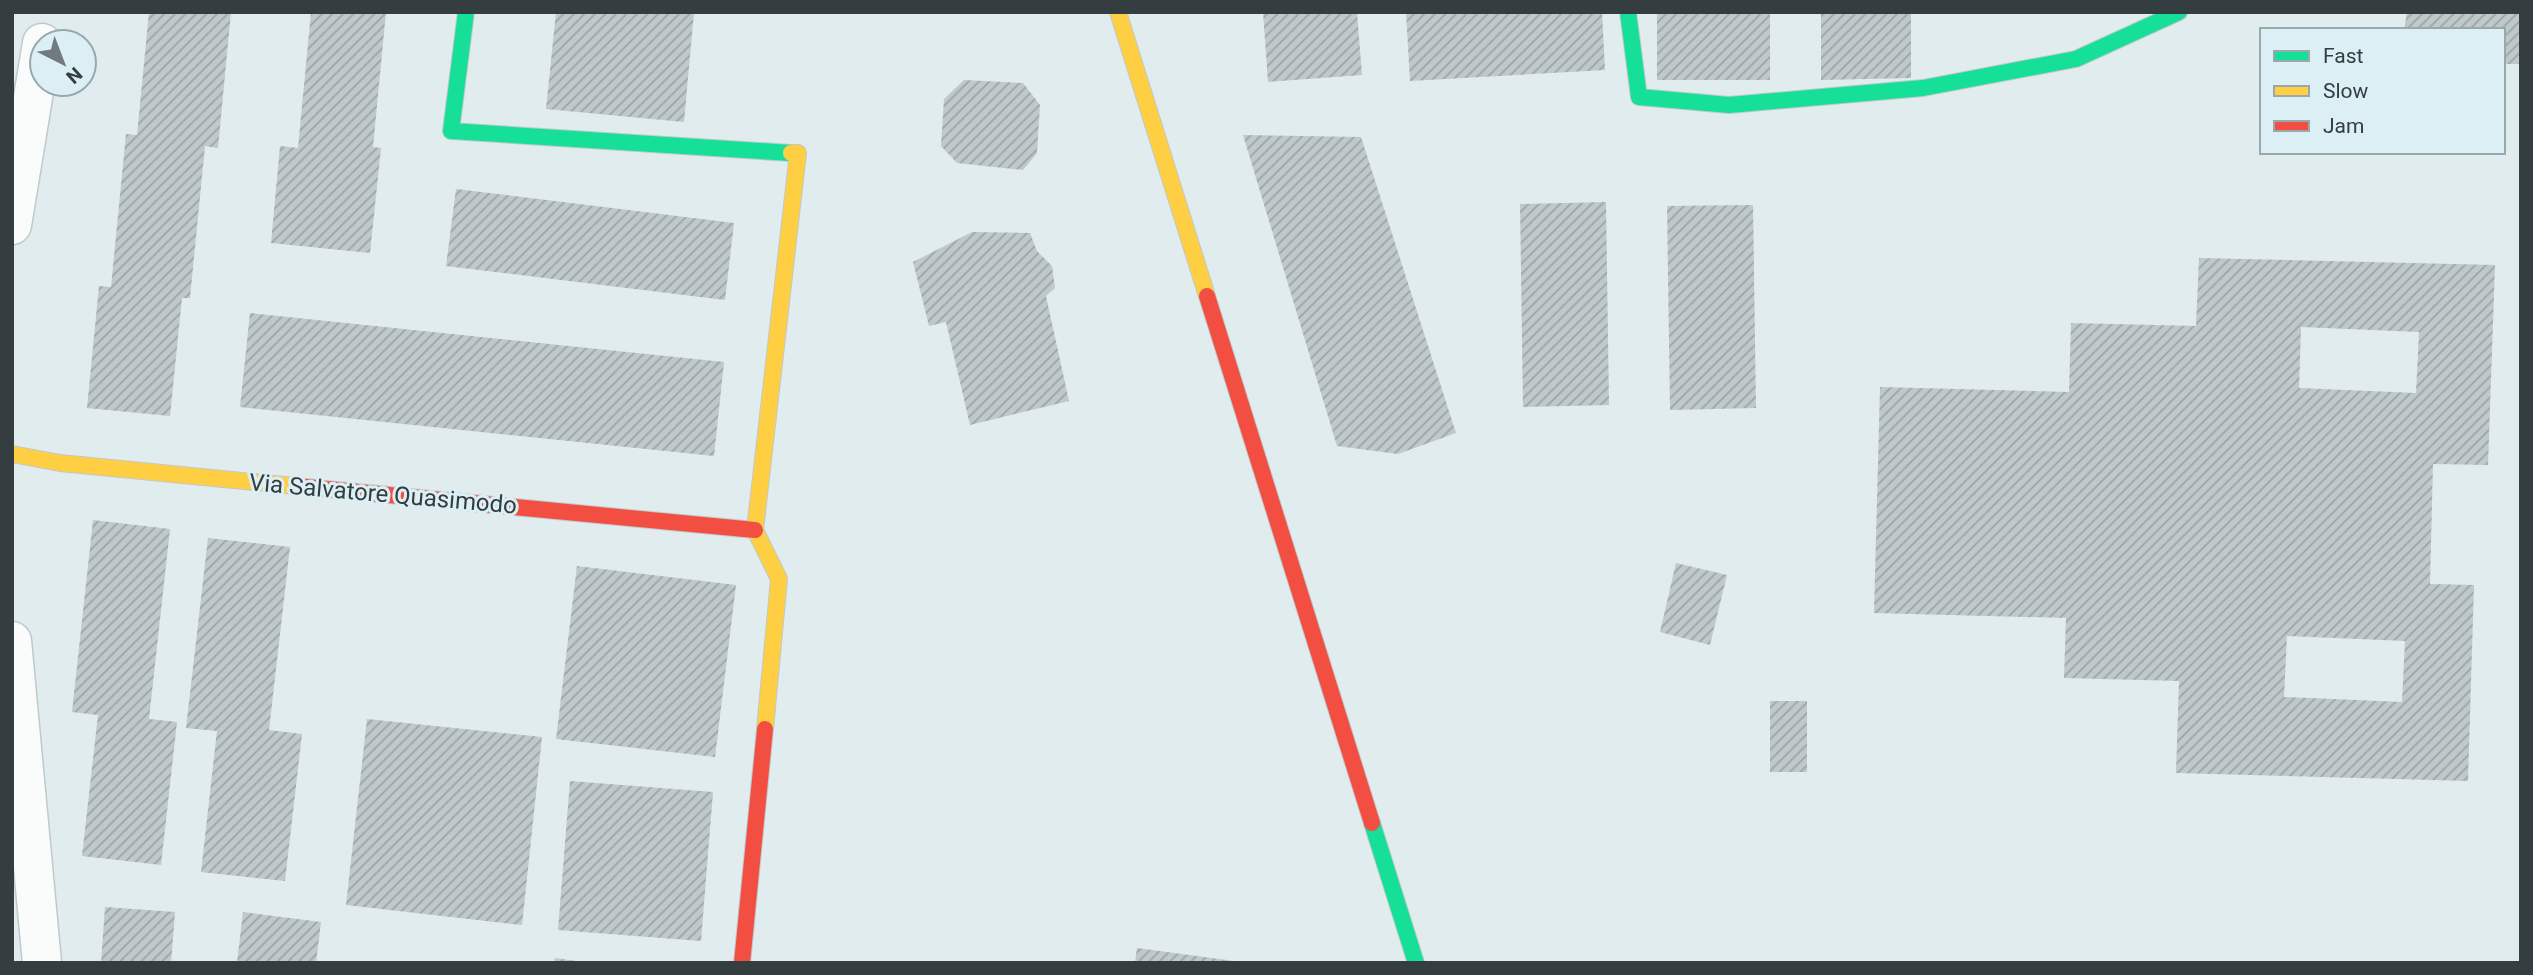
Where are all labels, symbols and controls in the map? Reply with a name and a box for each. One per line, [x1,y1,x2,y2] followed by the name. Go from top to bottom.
[28,28,98,98] north arrow
[2260,28,2505,154] legend
[2323,44,2364,68] text: Fast
[61,62,87,88] text: N
[2323,79,2369,103] text: Slow
[2323,114,2364,138] text: Jam
[248,468,518,520] street label: Via Salvatore Quasimodo

